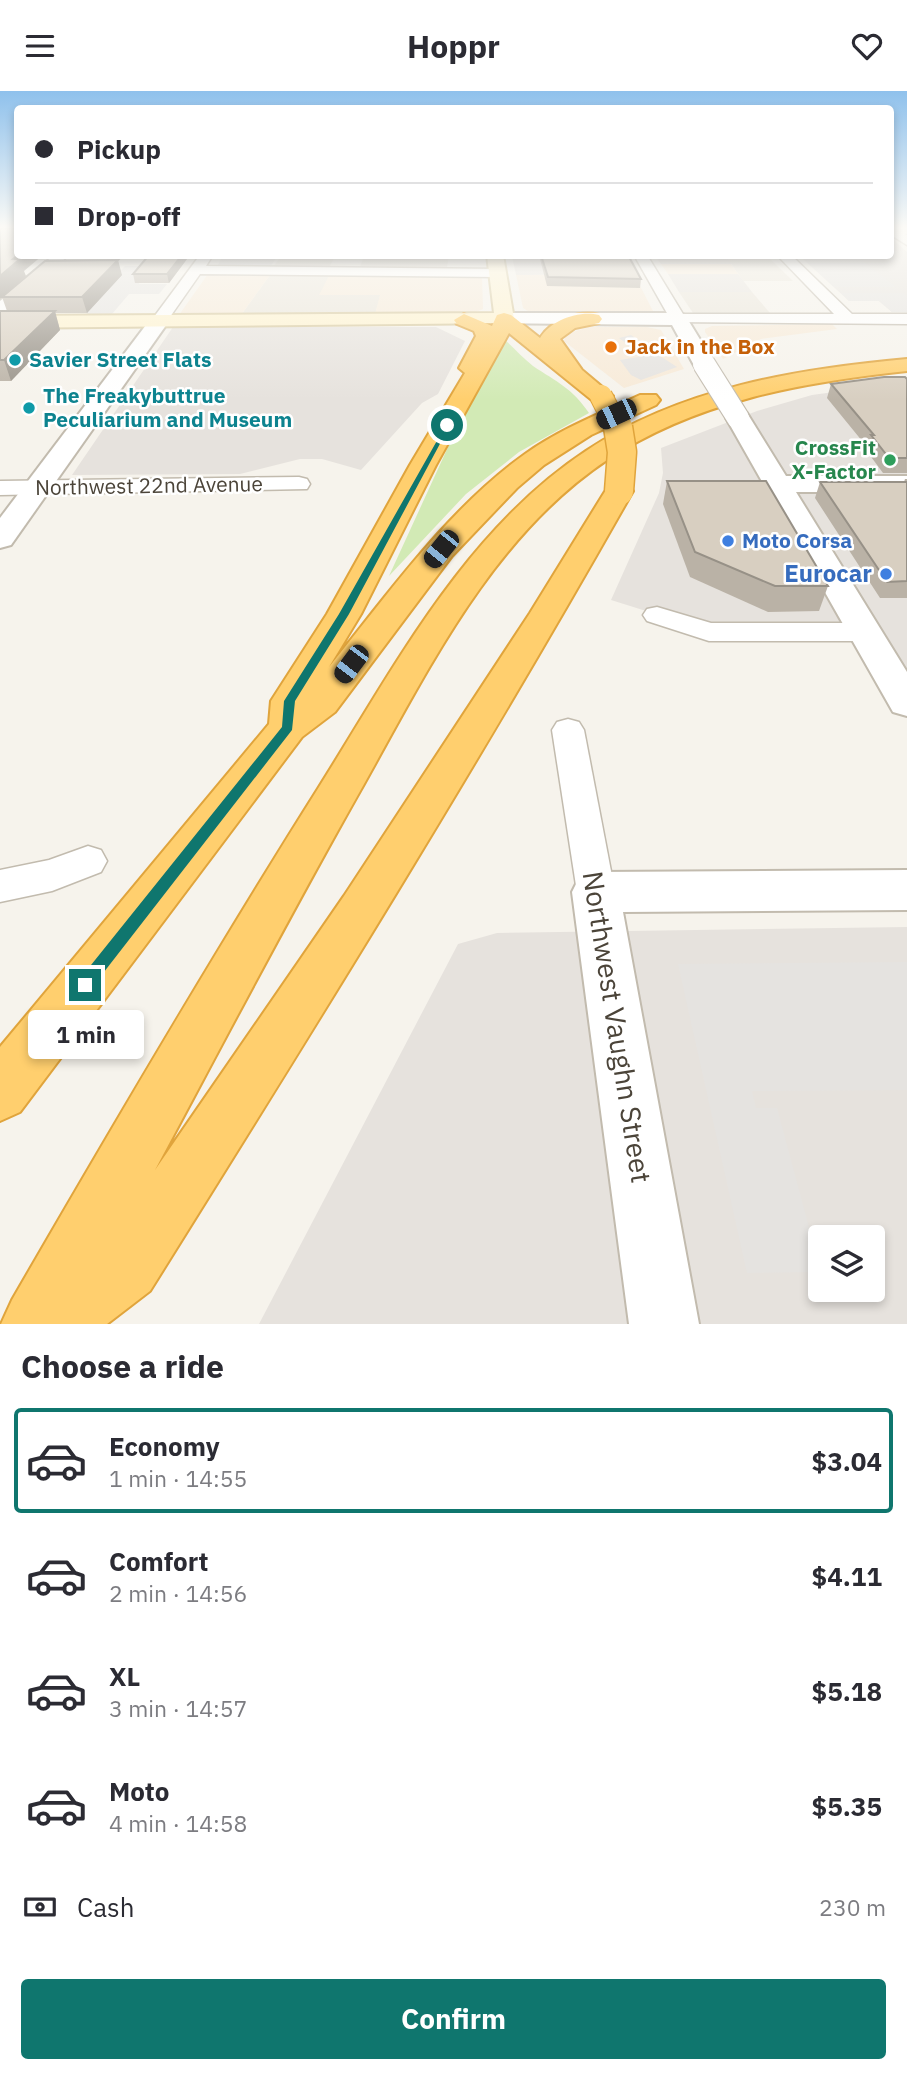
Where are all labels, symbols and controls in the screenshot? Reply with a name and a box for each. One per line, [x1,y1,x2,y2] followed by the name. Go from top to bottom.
[407,25,500,67] text: Hoppr
[21,27,59,65] icon: menu
[848,27,886,65] icon: heart
[77,132,161,166] text: Pickup
[77,199,180,233] text: Drop-off
[625,332,775,360] place label: Jack in the Box
[603,339,619,355] marker: Jack in the Box
[29,345,212,373] place label: Savier Street Flats
[7,352,23,368] marker: Savier Street Flats
[43,381,292,433] place label: The Freakybuttrue Peculiarium and Museum
[593,396,640,432] car
[21,400,37,416] marker: The Freakybuttrue Peculiarium and Museum
[431,409,463,441] route start
[791,433,877,485] place label: CrossFit X-Factor
[882,452,898,468] marker: CrossFit X-Factor
[35,469,263,501] street label: Northwest 22nd Avenue
[420,526,463,572] car
[742,526,852,554] place label: Moto Corsa
[720,533,736,549] marker: Moto Corsa
[784,557,872,589] place label: Eurocar
[878,566,894,582] marker: Eurocar
[330,641,373,687] car
[575,868,660,1185] street label: Northwest Vaughn Street
[69,969,101,1001] route end
[27,1009,143,1059] callout: 1 min
[56,1019,116,1049] text: 1 min
[808,1225,885,1302] map controls
[808,1225,885,1302] button: layers
[21,1345,224,1387] text: Choose a ride
[25,1429,88,1492] icon: car
[109,1429,220,1463] text: Economy
[812,1444,882,1478] text: $3.04
[109,1463,247,1493] text: 1 min · 14:55
[25,1544,88,1607] icon: car
[109,1544,208,1578] text: Comfort
[812,1559,882,1593] text: $4.11
[109,1578,247,1608] text: 2 min · 14:56
[25,1659,88,1722] icon: car
[109,1659,140,1693] text: XL
[812,1674,882,1708] text: $5.18
[109,1693,247,1723] text: 3 min · 14:57
[25,1774,88,1837] icon: car
[109,1774,169,1808] text: Moto
[812,1789,882,1823] text: $5.35
[109,1808,247,1838] text: 4 min · 14:58
[21,1888,59,1926] icon: cash
[77,1890,134,1924] text: Cash
[819,1892,886,1922] text: 230 m
[21,1979,886,2059] button: Confirm

